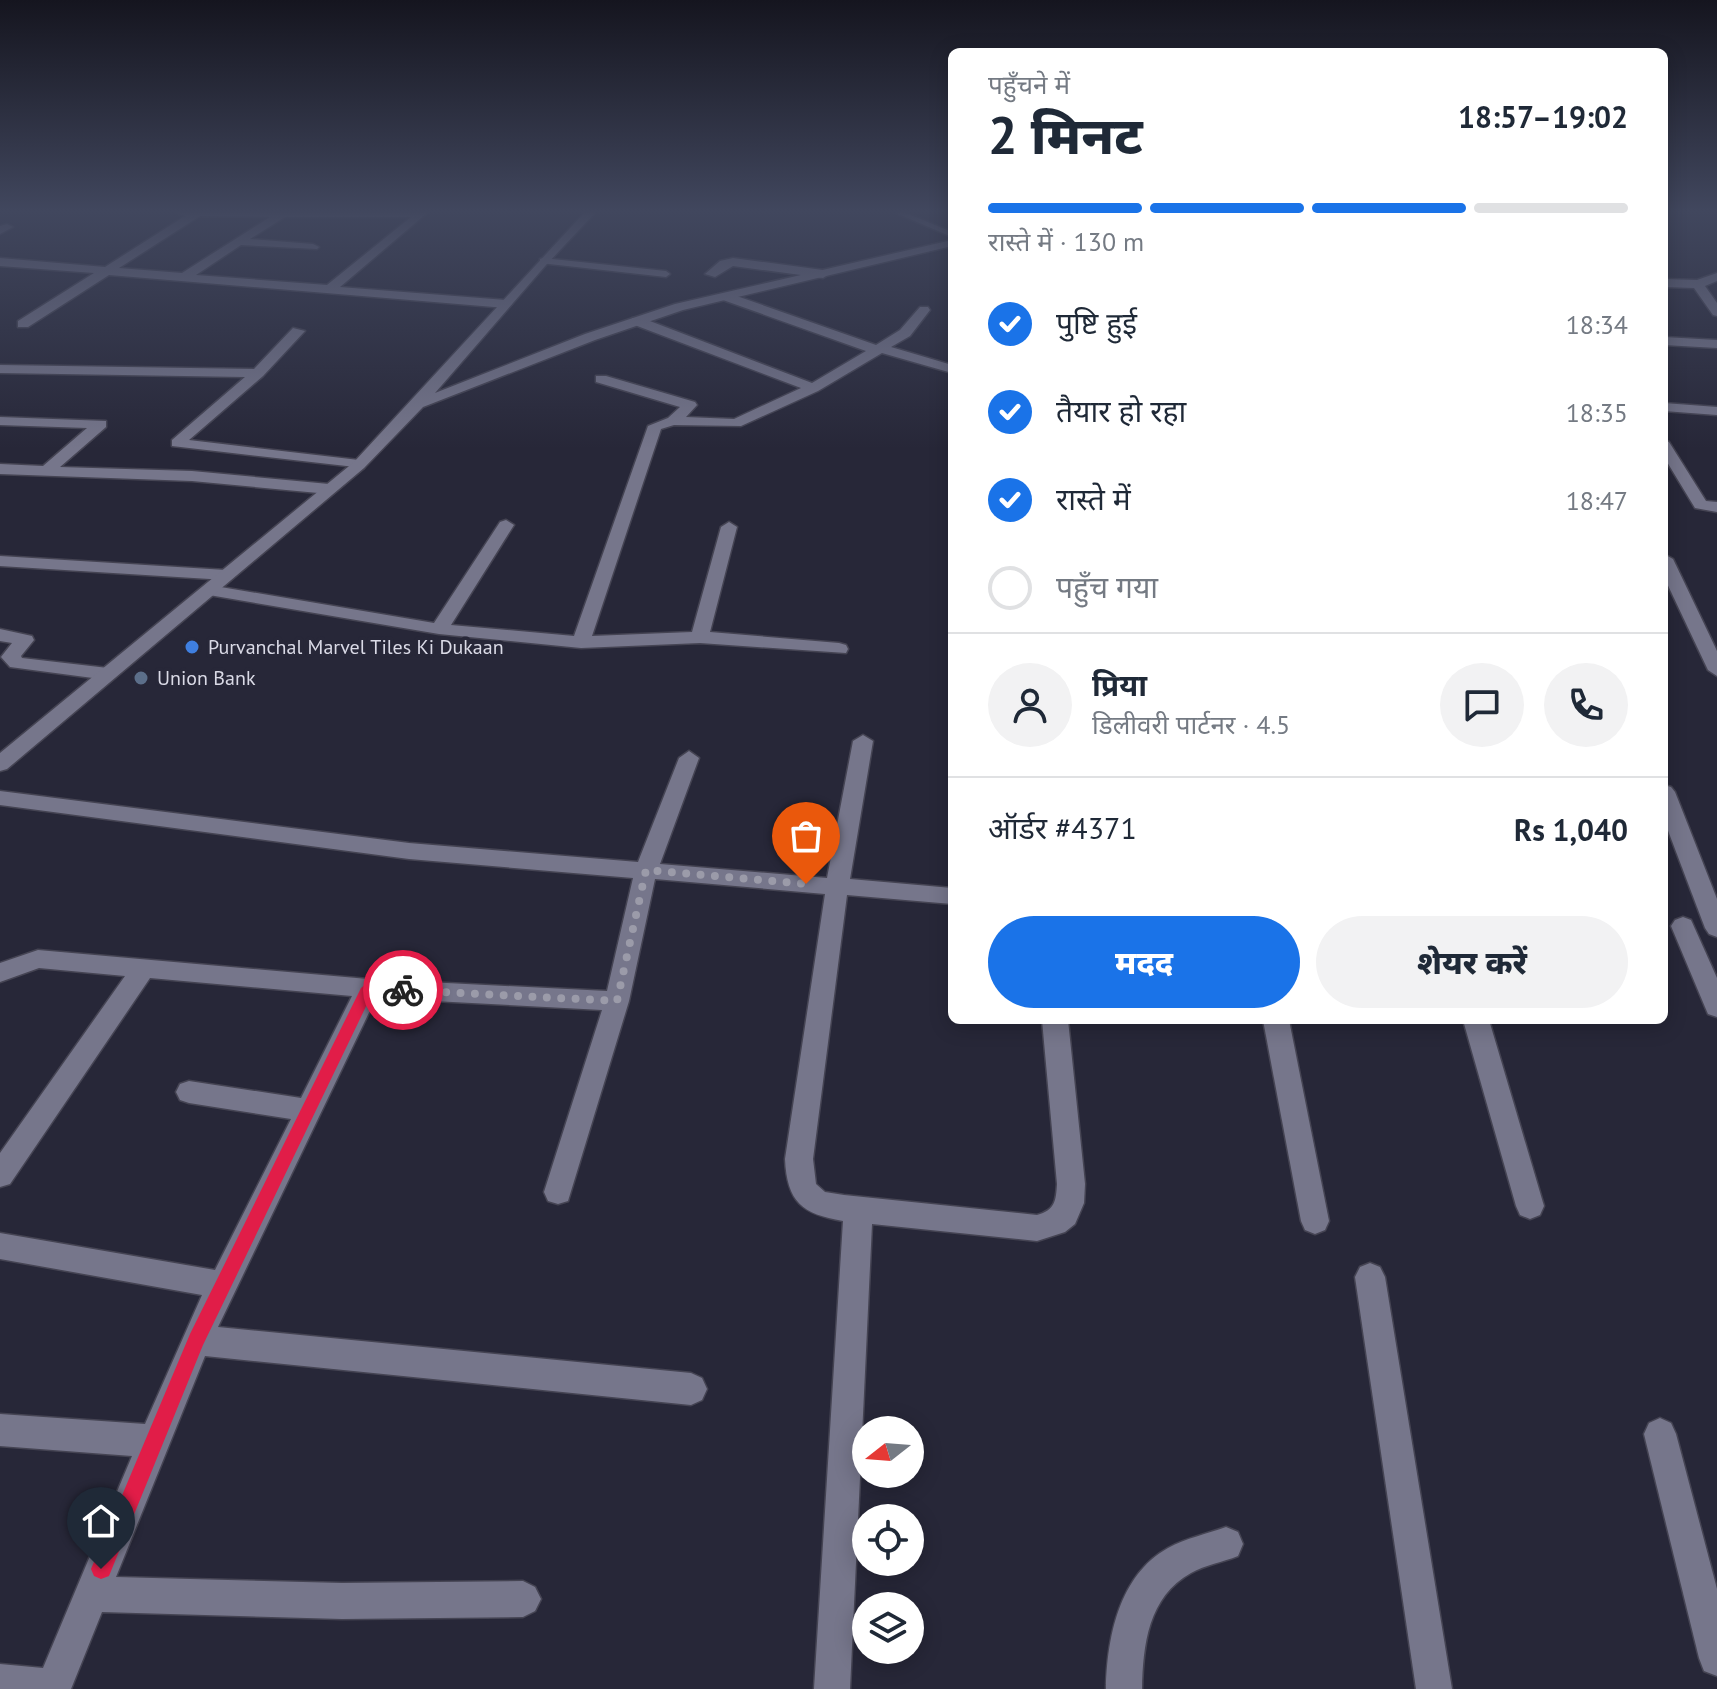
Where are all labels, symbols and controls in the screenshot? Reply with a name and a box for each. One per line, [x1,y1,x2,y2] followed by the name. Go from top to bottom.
[988,68,1070,101] text: पहुँचने में
[1458,97,1628,136] text: 18:57–19:02
[988,101,1143,168] text: 2 मिनट
[988,225,1144,258] text: रास्ते में · 130 m
[988,302,1032,346] icon: check
[1056,303,1137,342] text: पुष्टि हुई
[1566,308,1628,341] text: 18:34
[988,390,1032,434] icon: check
[1056,391,1186,430] text: तैयार हो रहा
[1566,396,1628,429] text: 18:35
[988,478,1032,522] icon: check
[1056,479,1131,518] text: रास्ते में
[1566,484,1628,517] text: 18:47
[1056,567,1158,606] text: पहुँच गया
[208,634,504,660] place label: Purvanchal Marvel Tiles Ki Dukaan
[183,638,201,656] marker: Purvanchal Marvel Tiles Ki Dukaan
[988,663,1072,747] button: person
[1440,663,1524,747] button: chat
[1544,663,1628,747] button: phone
[157,665,256,691] place label: Union Bank
[1092,665,1147,704] text: प्रिया
[132,669,150,687] marker: Union Bank
[1092,708,1290,741] text: डिलीवरी पार्टनर · 4.5
[772,802,840,884] pin
[988,808,1137,847] text: ऑर्डर #4371
[1514,810,1628,849] text: Rs 1,040
[784,814,828,858] icon: bag
[988,916,1300,1008] button: मदद
[1316,916,1628,1008] button: शेयर करें
[363,950,443,1030] courier
[381,968,425,1012] icon: bike
[852,1416,924,1488] north arrow
[852,1416,924,1664] map controls
[67,1487,135,1569] pin
[79,1499,123,1543] icon: home
[852,1504,924,1576] button: locate
[852,1592,924,1664] button: layers

